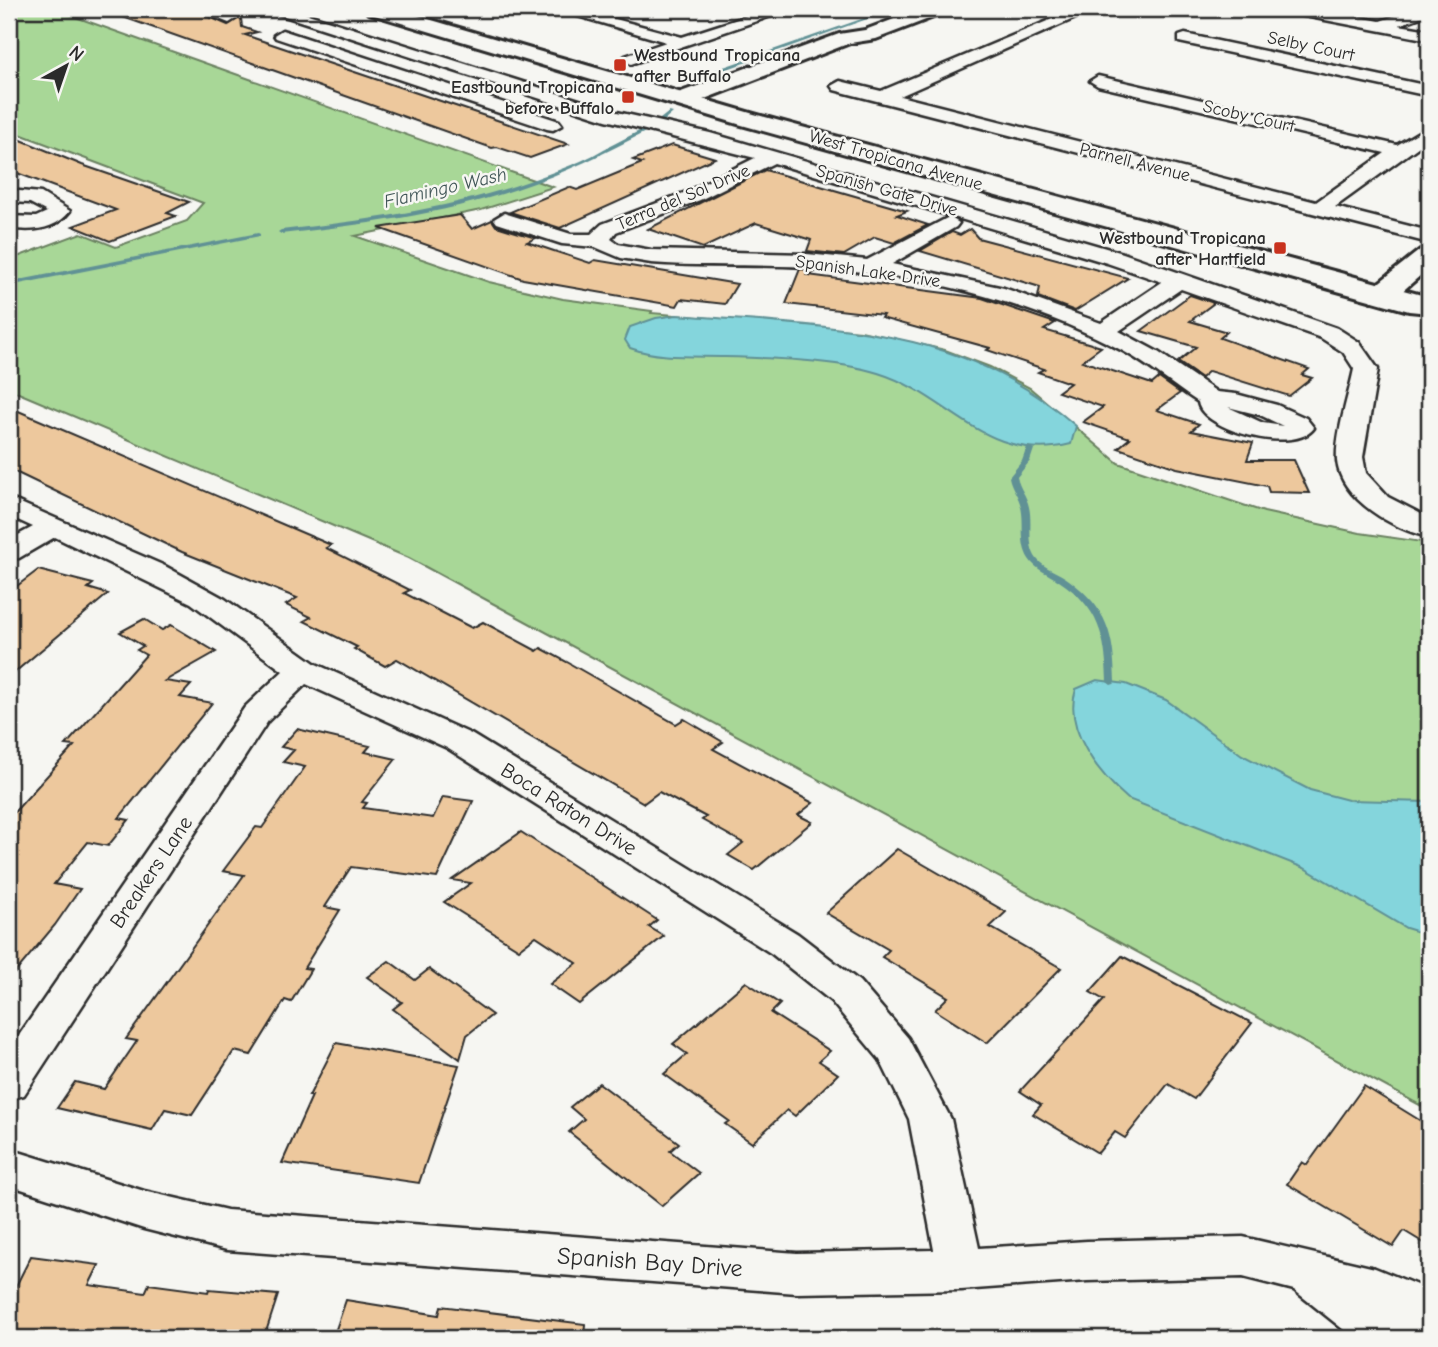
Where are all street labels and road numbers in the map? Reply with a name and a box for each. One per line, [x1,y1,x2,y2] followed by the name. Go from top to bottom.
[1265,27,1357,66] street label: Selby Court
[1201,96,1298,137] street label: Scoby Court
[807,126,985,195] street label: West Tropicana Avenue
[1077,139,1192,186] street label: Parnell Avenue
[613,160,753,235] street label: Terra del Sol Drive
[814,160,960,221] street label: Spanish Gate Drive
[794,251,942,292] street label: Spanish Lake Drive
[497,758,641,860] street label: Boca Raton Drive
[105,811,197,933] street label: Breakers Lane
[556,1242,744,1282] street label: Spanish Bay Drive

